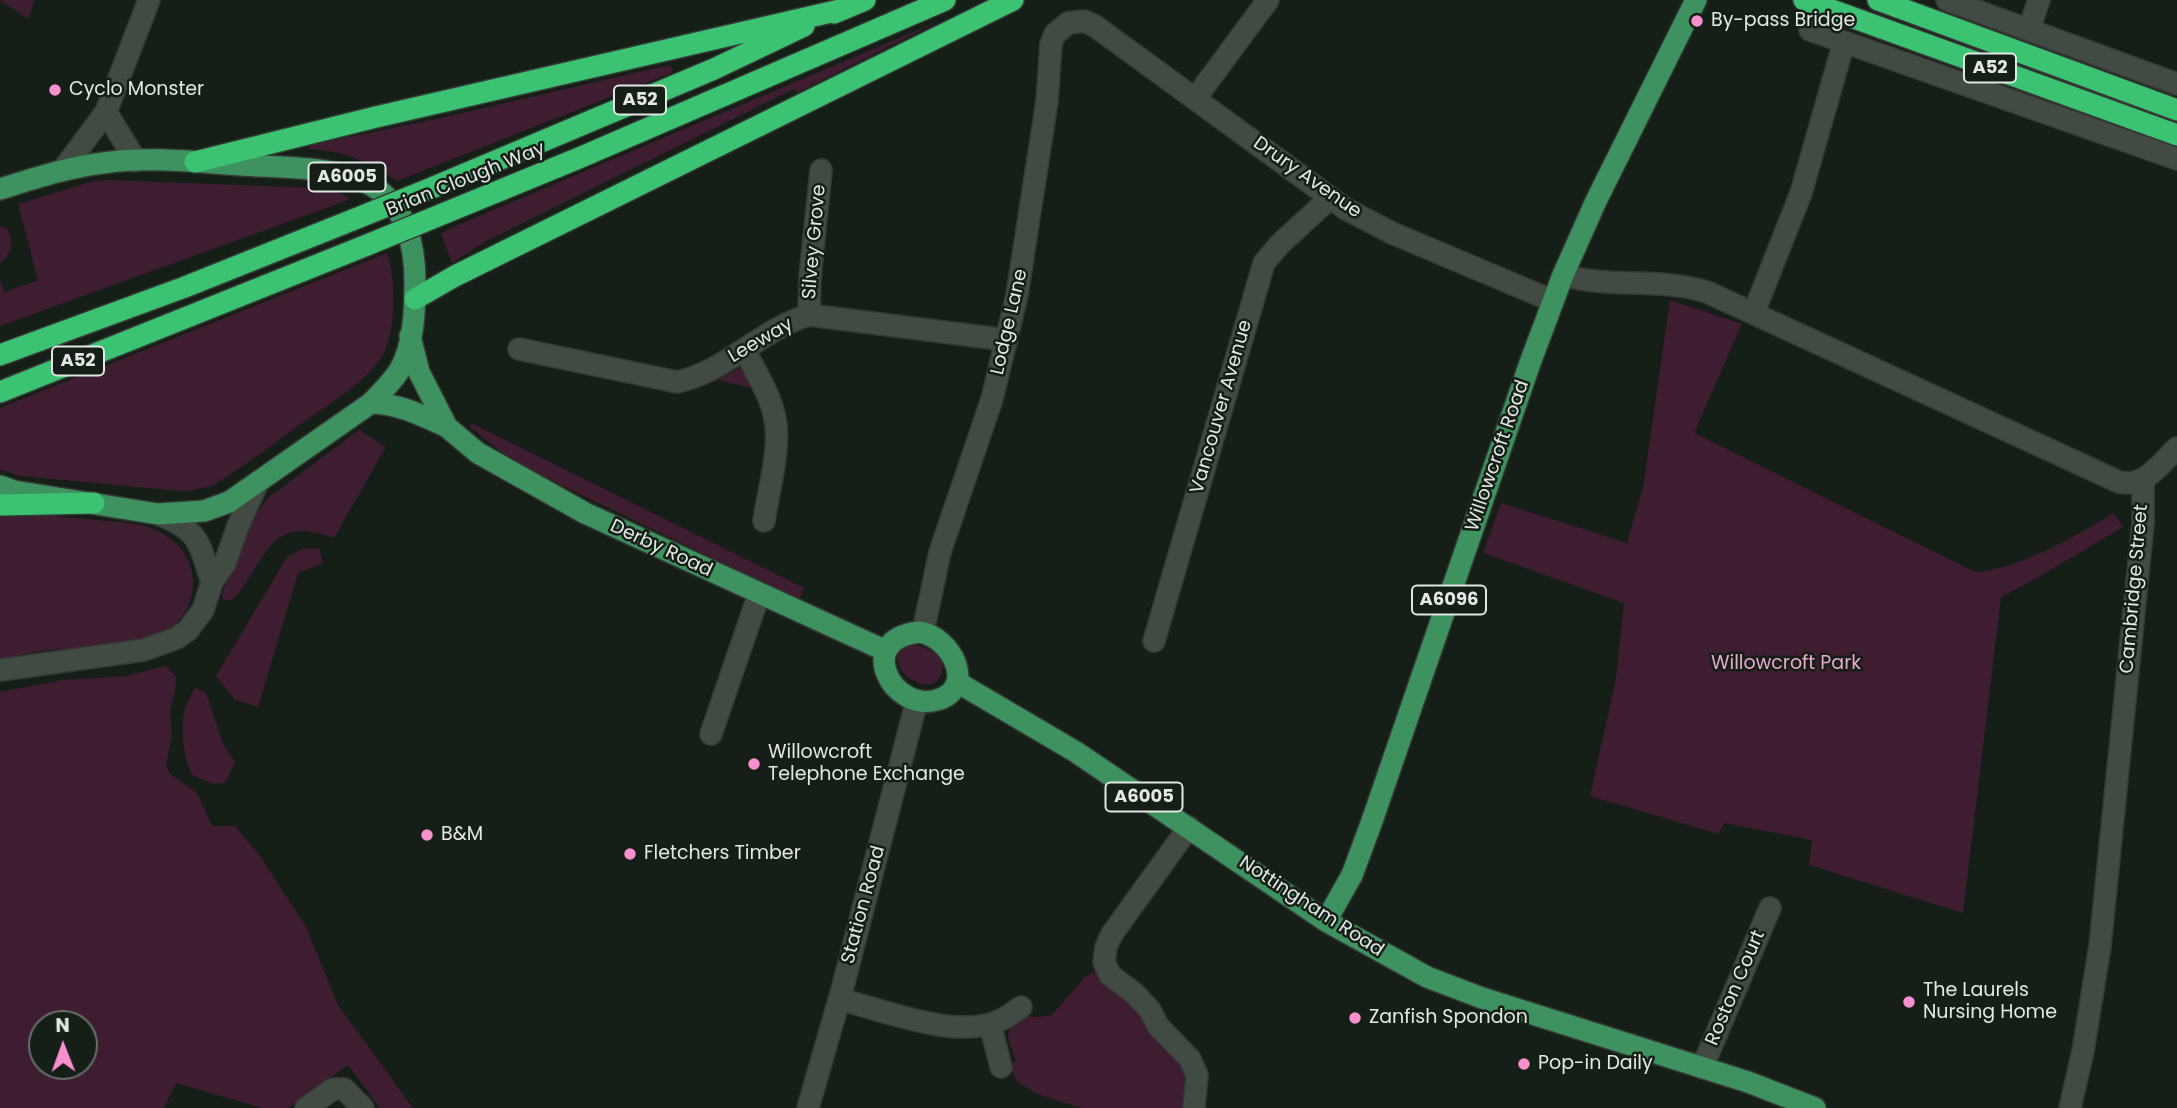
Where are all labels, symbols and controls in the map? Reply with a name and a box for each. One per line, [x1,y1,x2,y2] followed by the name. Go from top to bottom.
[1711,10,1855,32] place label: By-pass Bridge
[1689,13,1705,29] marker: By-pass Bridge
[1964,54,2016,82] road number: A52
[69,79,204,101] place label: Cyclo Monster
[47,82,63,98] marker: Cyclo Monster
[614,86,666,114] road number: A52
[1248,132,1366,224] street label: Drury Avenue
[383,138,549,222] street label: Brian Clough Way
[308,162,386,192] road number: A6005
[799,184,831,300] street label: Silvey Grove
[987,267,1033,377] street label: Lodge Lane
[725,313,797,369] street label: Leeway
[1186,318,1258,496] street label: Vancouver Avenue
[52,346,104,376] road number: A52
[1461,377,1535,535] street label: Willowcroft Road
[2116,503,2154,675] street label: Cambridge Street
[606,515,716,583] street label: Derby Road
[1412,586,1486,614] road number: A6096
[1711,653,1861,675] park label: Willowcroft Park
[768,742,965,786] place label: Willowcroft Telephone Exchange
[746,756,762,772] marker: Willowcroft Telephone Exchange
[1106,782,1182,812] road number: A6005
[441,824,483,846] place label: B&M
[419,827,435,843] marker: B&M
[644,843,801,865] place label: Fletchers Timber
[837,843,891,967] street label: Station Road
[622,846,638,862] marker: Fletchers Timber
[1234,852,1388,962] street label: Nottingham Road
[1701,927,1771,1049] street label: Roston Court
[1923,980,2057,1024] place label: The Laurels Nursing Home
[1901,994,1917,1010] marker: The Laurels Nursing Home
[1369,1007,1528,1029] place label: Zanfish Spondon
[28,1010,98,1080] north arrow
[1347,1010,1363,1026] marker: Zanfish Spondon
[55,1012,70,1039] text: N
[1538,1053,1653,1075] place label: Pop-in Daily
[1516,1056,1532,1072] marker: Pop-in Daily

